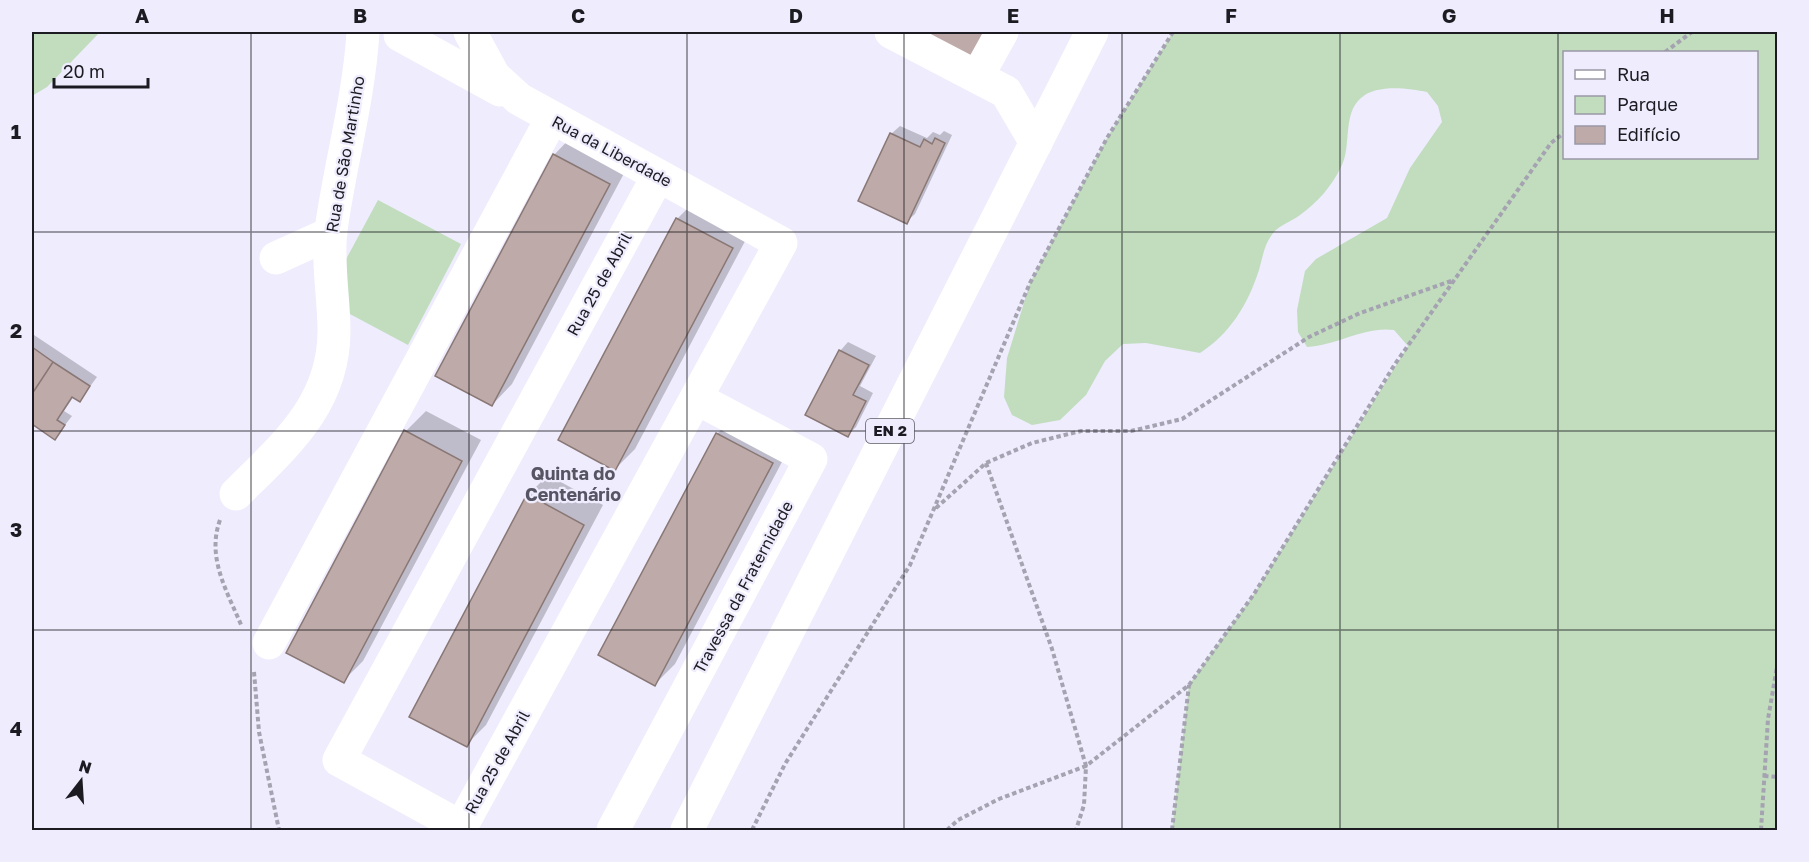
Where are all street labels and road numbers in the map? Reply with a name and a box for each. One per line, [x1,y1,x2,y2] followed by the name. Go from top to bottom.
[321,74,369,234] street label: Rua de São Martinho
[549,111,675,191] street label: Rua da Liberdade
[562,229,636,339] street label: Rua 25 de Abril
[866,419,914,443] road number: EN 2
[689,497,797,677] street label: Travessa da Fraternidade
[460,707,534,817] street label: Rua 25 de Abril

